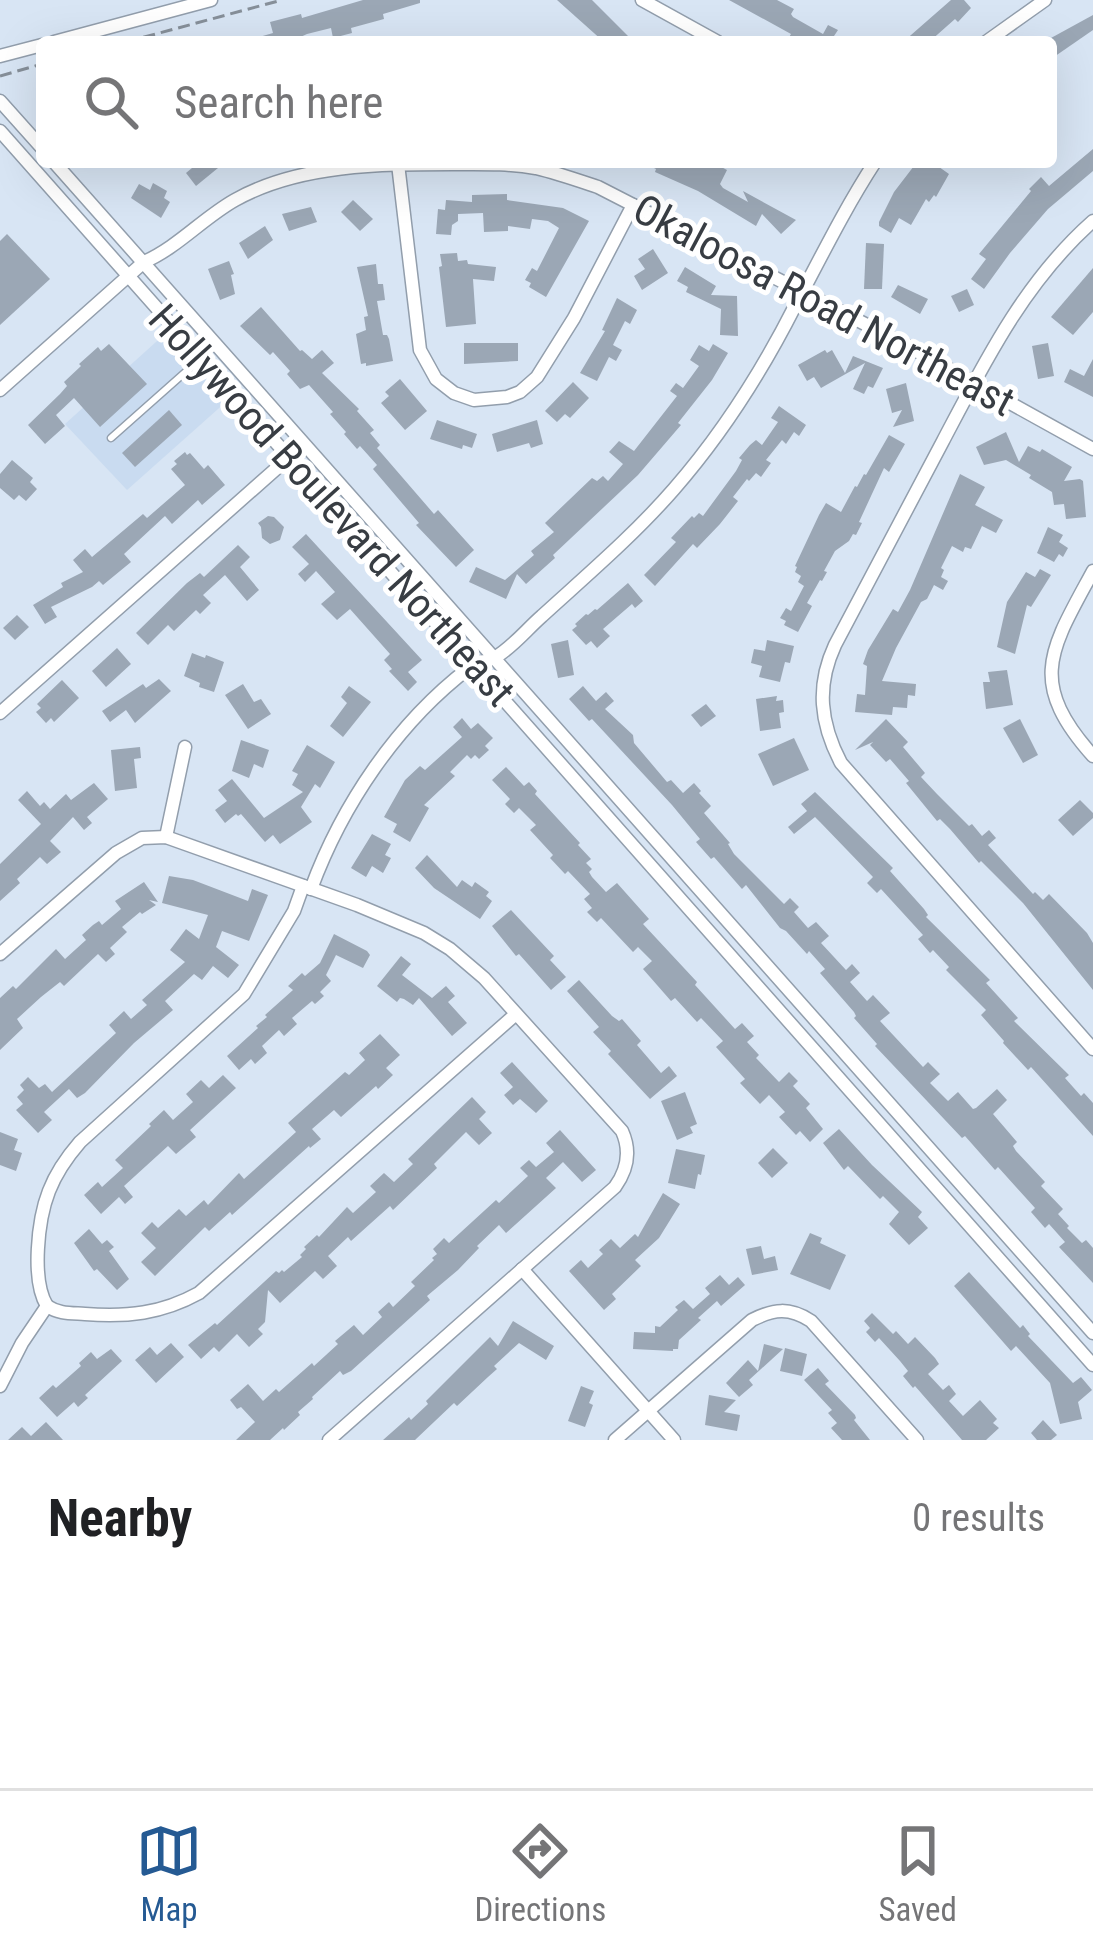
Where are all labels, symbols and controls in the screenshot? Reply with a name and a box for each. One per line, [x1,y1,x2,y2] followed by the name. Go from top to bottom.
[36,36,1057,168] search box
[78,69,144,135] icon: search
[174,76,383,129] text: Search here
[625,184,1023,426] street label: Okaloosa Road Northeast
[139,294,525,716] street label: Hollywood Boulevard Northeast
[48,1489,192,1548] text: Nearby
[912,1495,1045,1541] text: 0 results
[136,1818,202,1929] tab: Map
[474,1818,606,1929] tab: Directions
[878,1818,957,1929] tab: Saved

